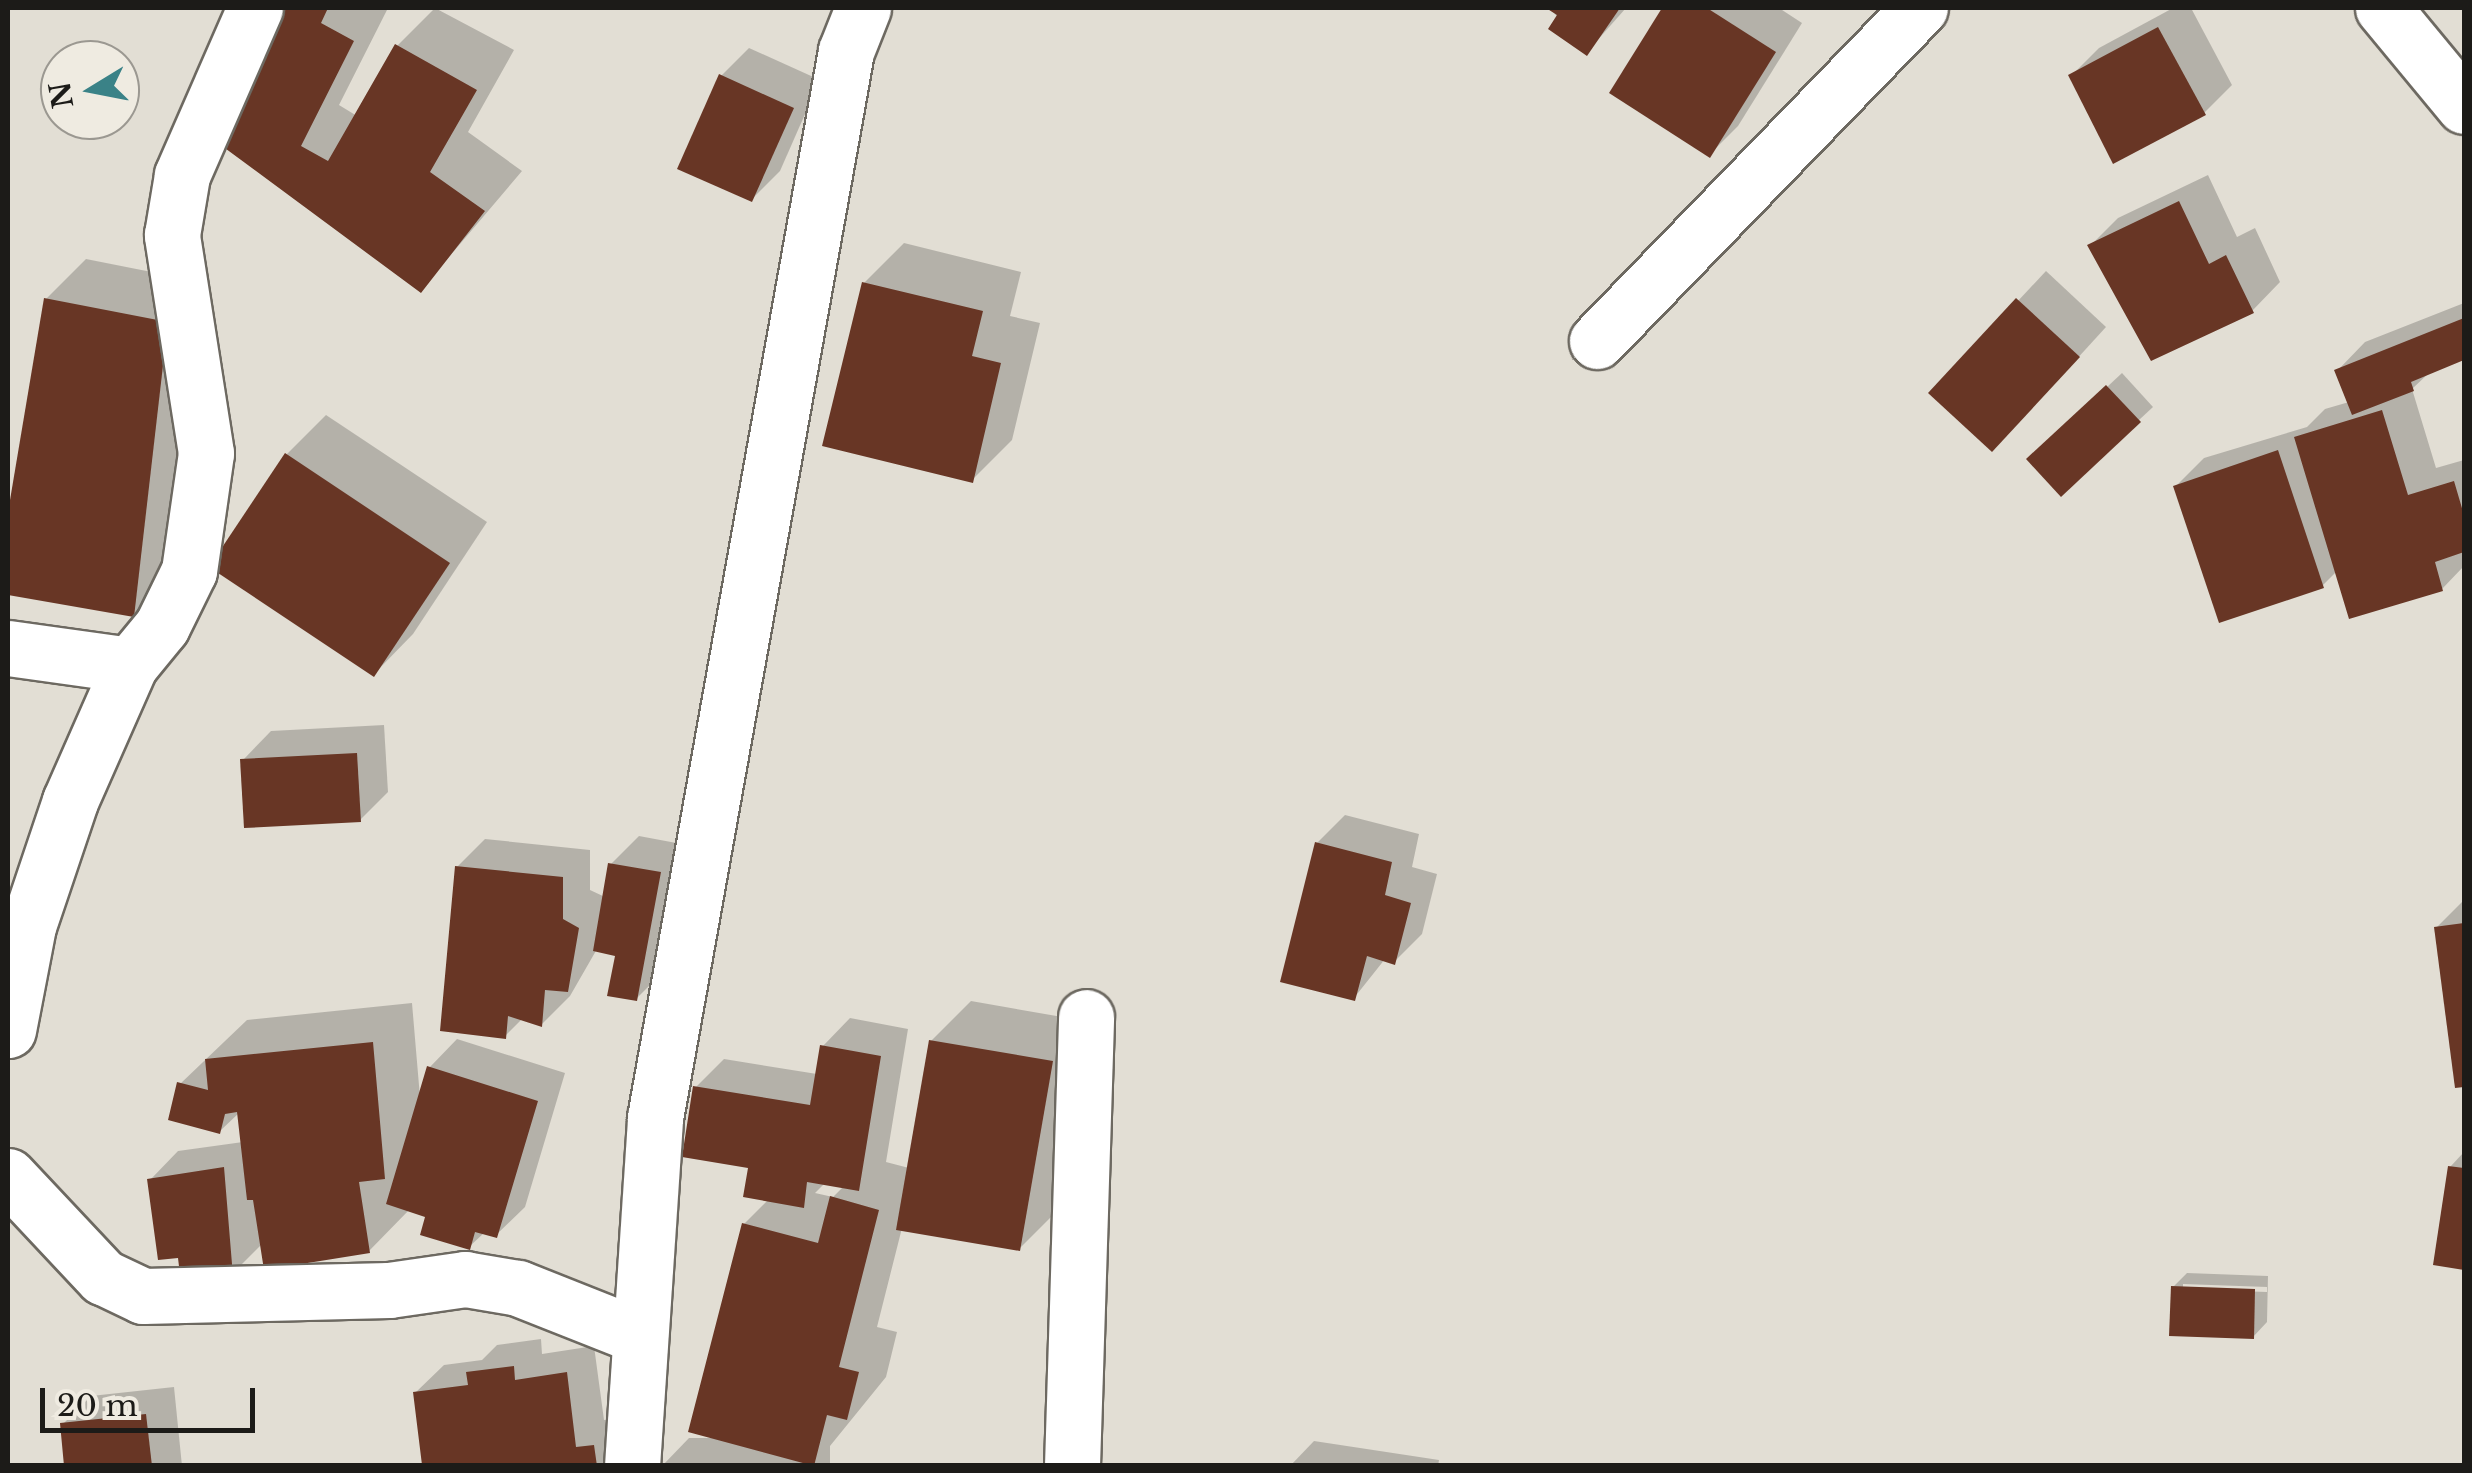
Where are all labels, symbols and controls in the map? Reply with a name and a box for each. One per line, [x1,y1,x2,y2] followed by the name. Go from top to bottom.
[40,40,140,140] north arrow
[42,79,81,111] text: N
[45,1368,260,1430] scale bar
[57,1387,138,1424] text: 20 m

